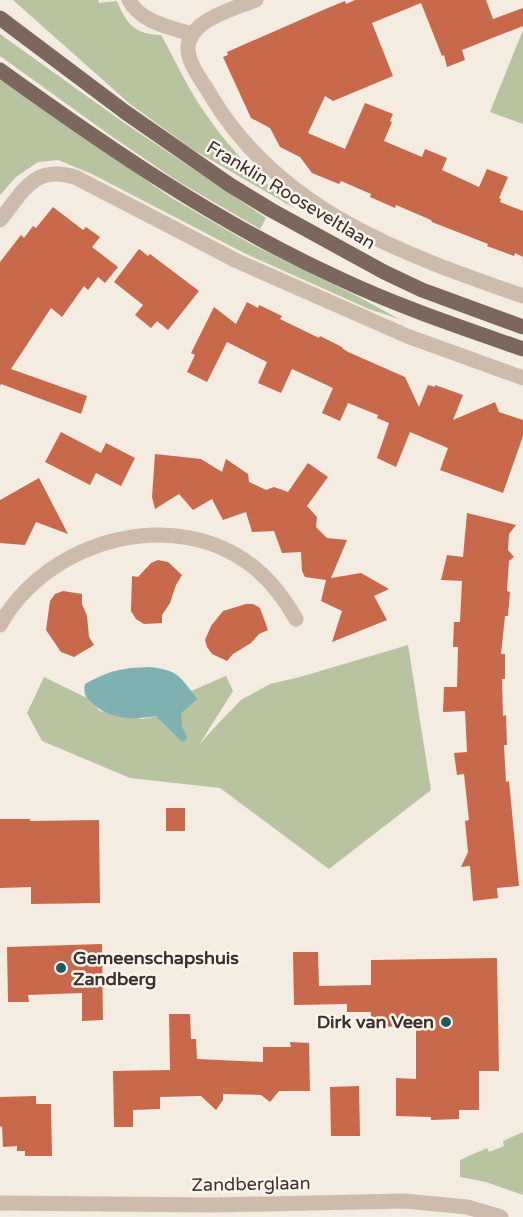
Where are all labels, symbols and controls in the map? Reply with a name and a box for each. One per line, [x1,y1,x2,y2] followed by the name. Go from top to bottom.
[203,136,379,254] street label: Franklin Rooseveltlaan
[73,947,239,990] place label: Gemeenschapshuis Zandberg
[54,961,68,975] marker: Gemeenschapshuis Zandberg
[317,1011,434,1033] place label: Dirk van Veen
[439,1015,453,1029] marker: Dirk van Veen
[191,1172,311,1196] street label: Zandberglaan

